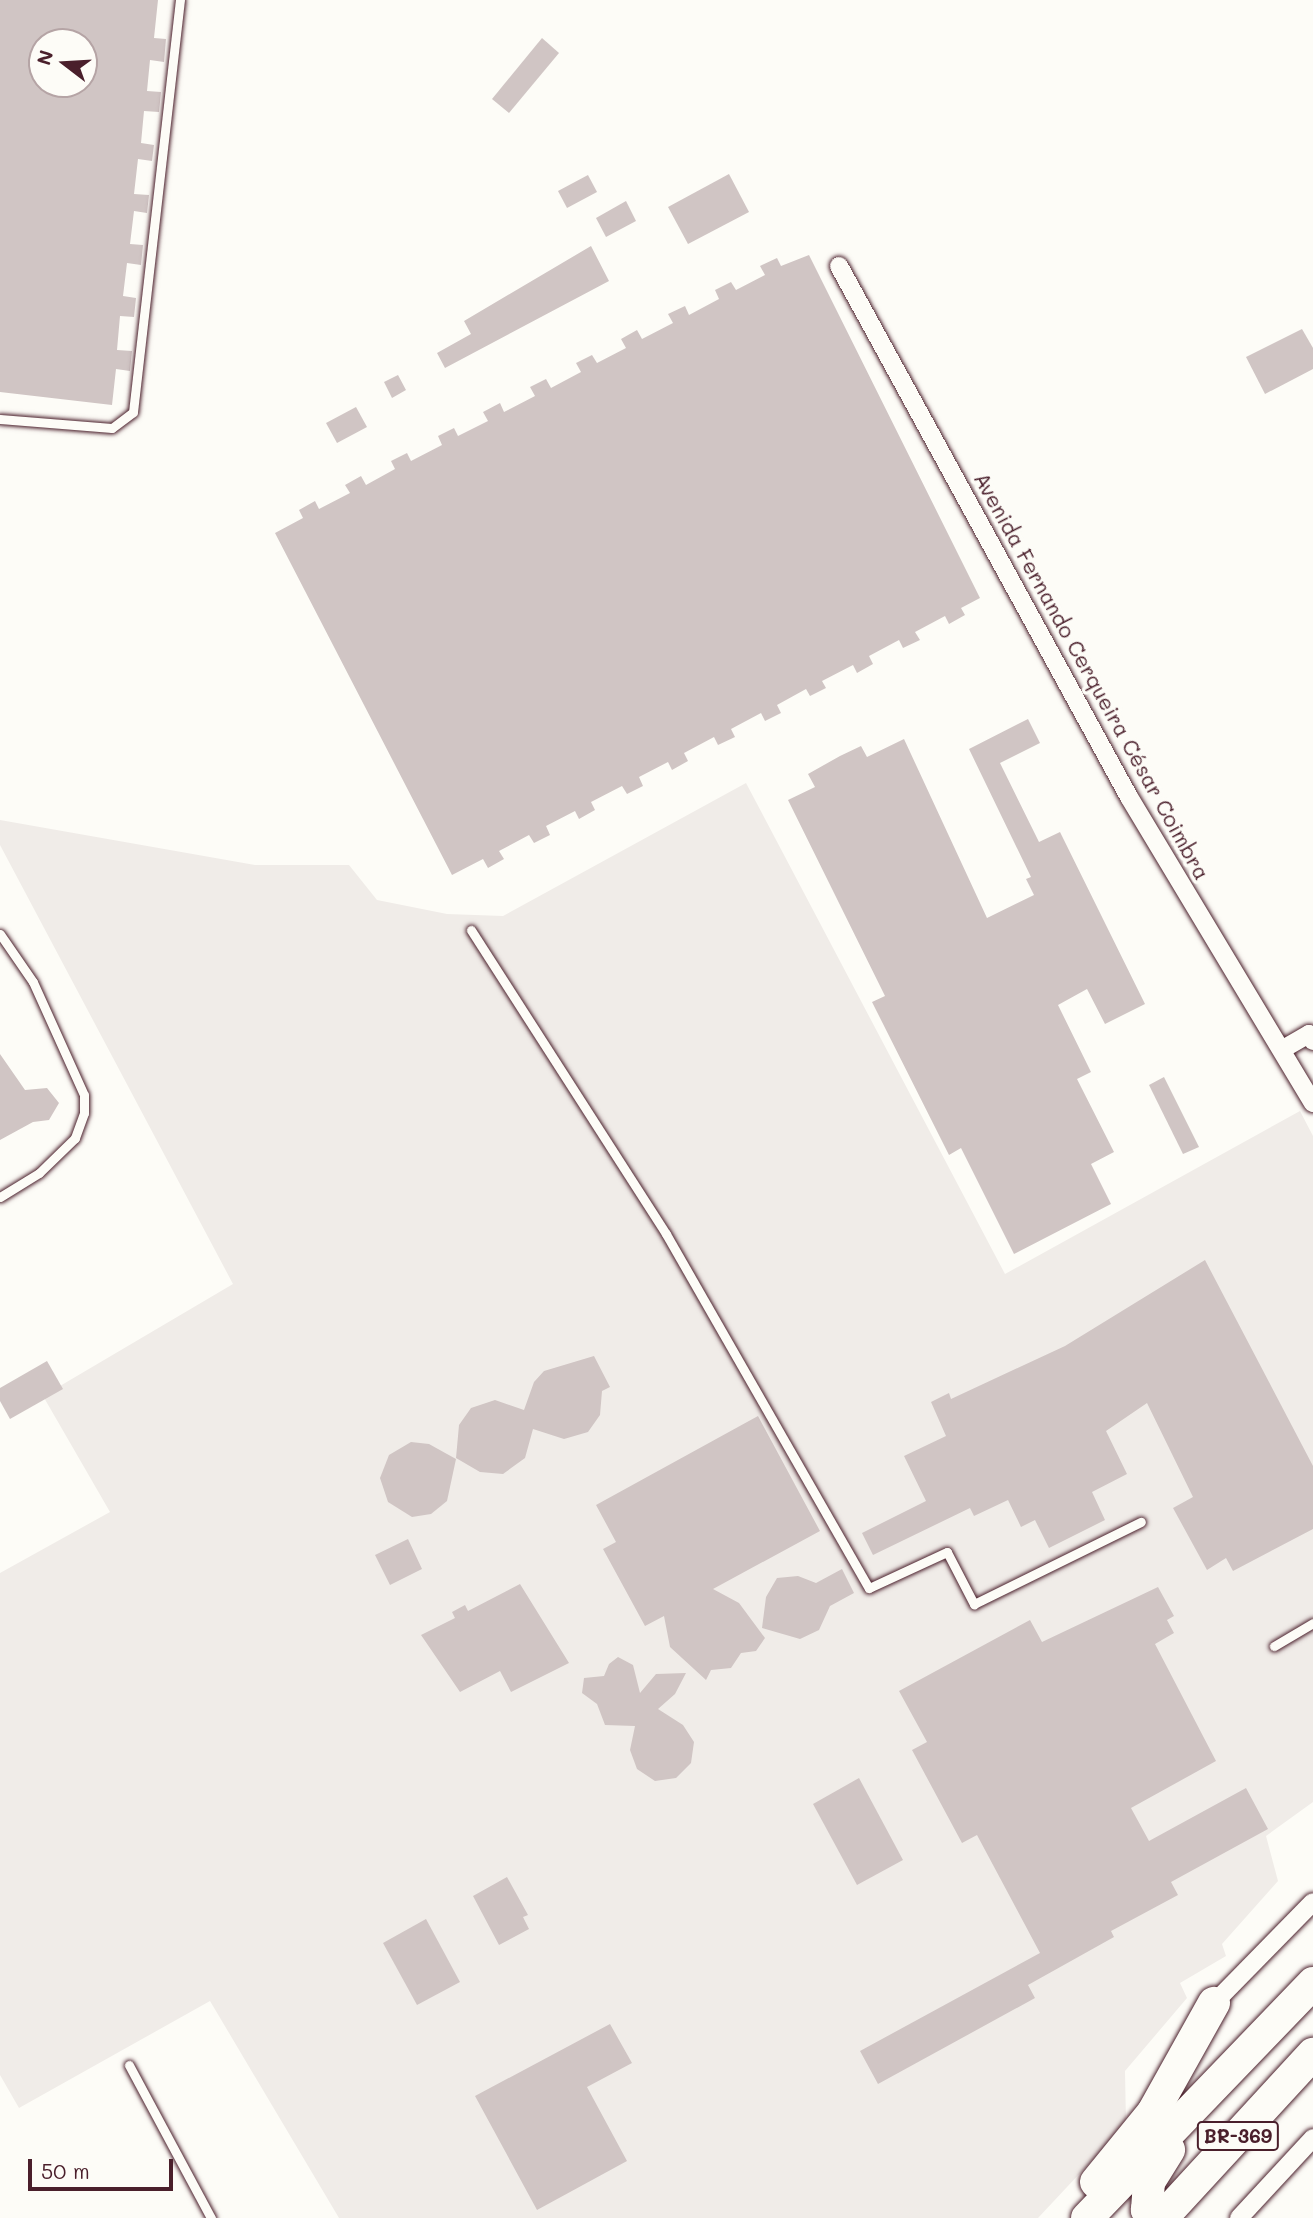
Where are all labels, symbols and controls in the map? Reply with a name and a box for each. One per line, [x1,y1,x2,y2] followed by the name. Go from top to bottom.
[28,28,98,98] north arrow
[30,47,58,68] text: N
[969,468,1215,884] street label: Avenida Fernando Cerqueira César Coimbra
[1196,2120,1280,2152] road number: BR-369
[32,2144,177,2188] scale bar
[41,2157,90,2184] text: 50 m

